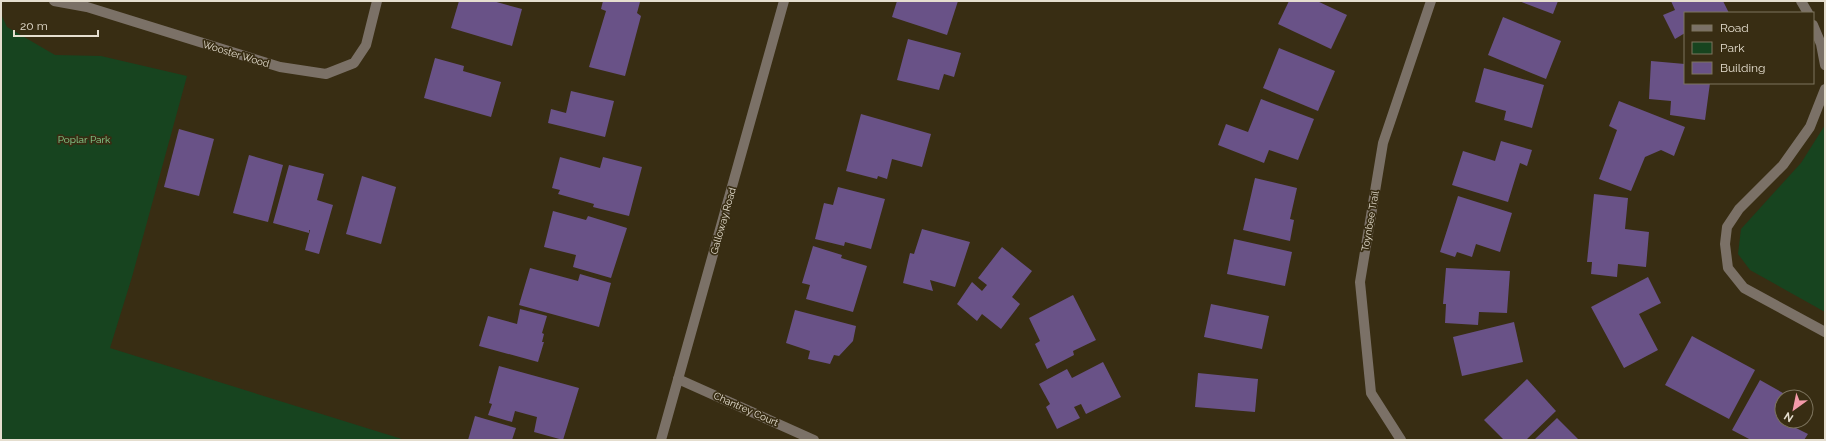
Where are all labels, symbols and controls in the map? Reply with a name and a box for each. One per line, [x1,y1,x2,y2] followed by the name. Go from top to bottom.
[14,12,98,38] scale bar
[1684,12,1814,84] legend
[20,19,48,33] text: 20 m
[1720,21,1749,35] text: Road
[201,39,271,69] street label: Wooster Wood
[1720,41,1745,55] text: Park
[1720,61,1766,75] text: Building
[58,134,111,145] park label: Poplar Park
[708,186,738,256] street label: Galloway Road
[1359,190,1381,252] street label: Toynbee Trail
[1774,389,1814,429] north arrow
[712,390,781,428] street label: Chantrey Court
[1782,409,1796,425] text: N

